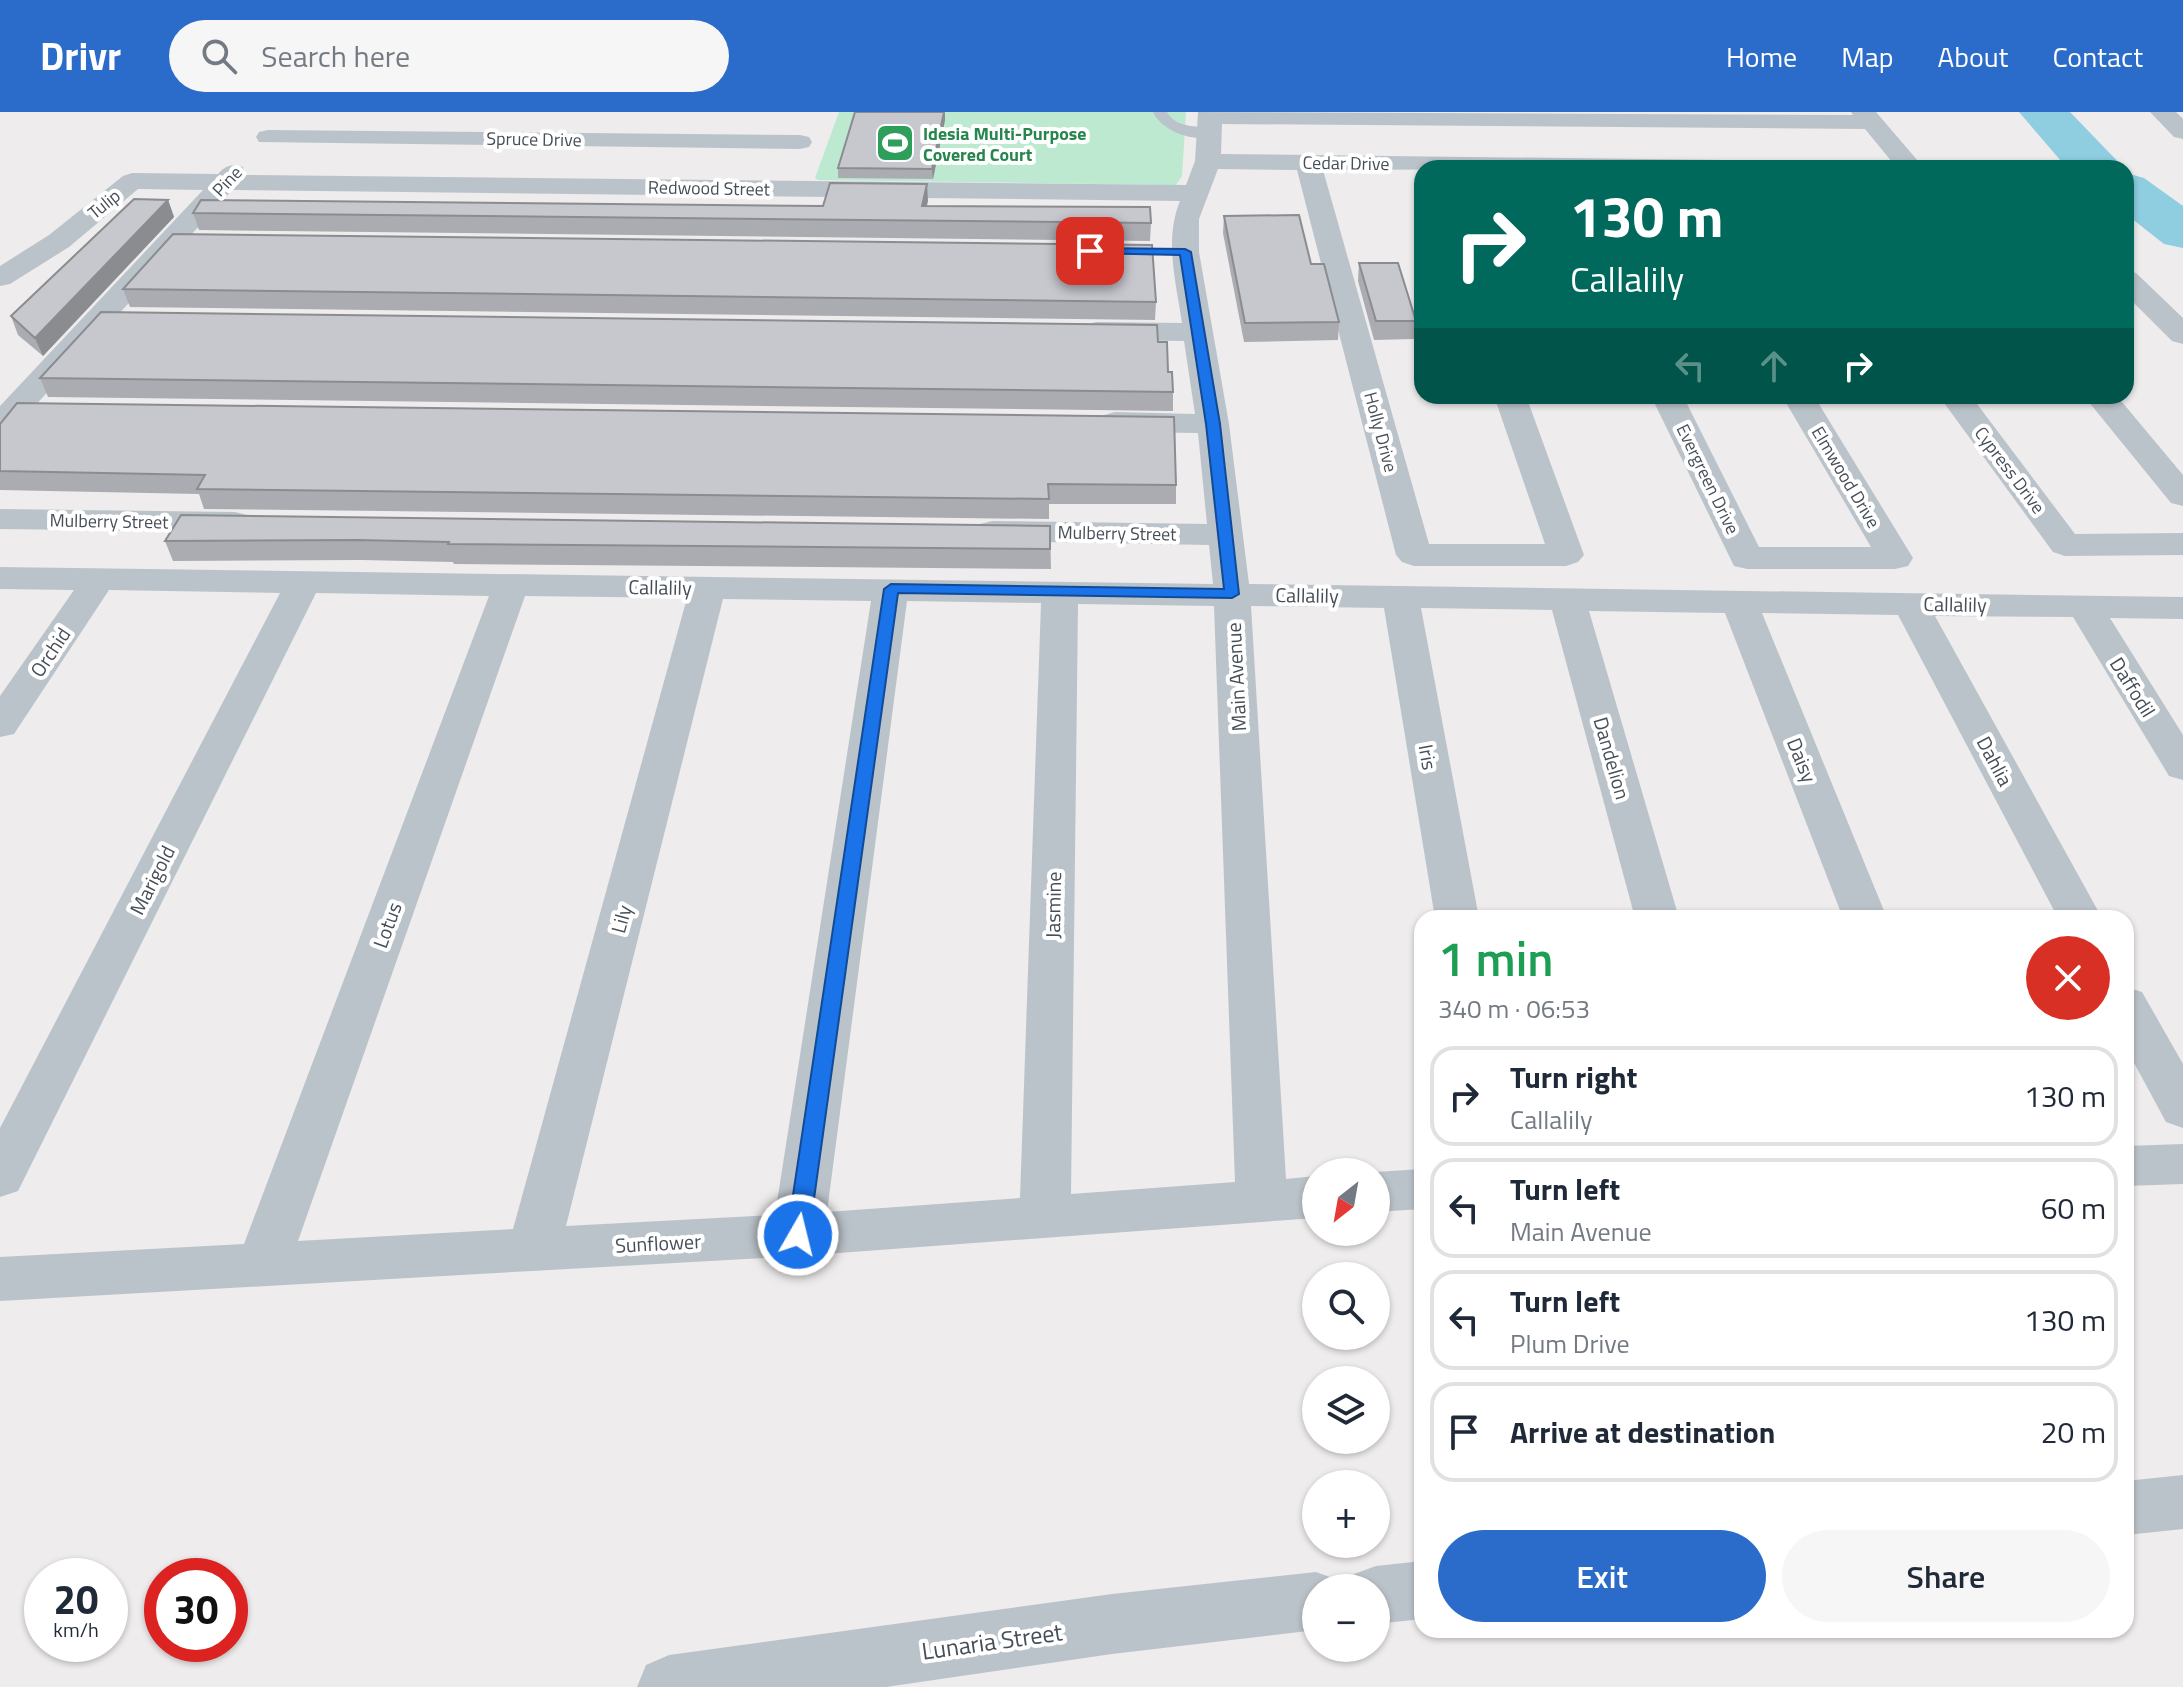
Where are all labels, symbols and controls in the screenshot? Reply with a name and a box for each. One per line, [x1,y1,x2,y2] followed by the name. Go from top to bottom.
[169,20,729,92] search box
[40,27,121,85] text: Drivr
[261,33,410,79] text: Search here
[197,34,241,78] icon: search
[1726,35,1797,78] text: Home
[1841,35,1894,78] text: Map
[1938,35,2008,78] text: About
[2052,35,2143,78] text: Contact
[923,120,1087,168] place label: Idesia Multi-Purpose Covered Court
[874,122,916,164] sports icon: Idesia Multi-Purpose Covered Court
[486,125,582,153] street label: Spruce Drive
[1302,149,1390,177] street label: Cedar Drive
[206,160,248,202] street label: Pine
[648,173,771,203] street label: Redwood Street
[1570,174,1723,259] text: 130 m
[82,182,126,226] street label: Tulip
[1438,192,1542,296] icon: right
[1056,217,1124,285] pin
[1068,229,1112,273] icon: arrive
[1570,251,1684,306] text: Callalily
[1668,344,1712,388] icon: left
[1752,344,1796,388] icon: ahead
[1836,344,1880,388] icon: right
[1357,389,1405,475] street label: Holly Drive
[1670,419,1746,539] street label: Evergreen Drive
[1805,421,1887,533] street label: Elmwood Drive
[1968,421,2052,519] street label: Cypress Drive
[49,506,169,536] street label: Mulberry Street
[1057,518,1177,548] street label: Mulberry Street
[628,571,692,603] street label: Callalily
[1275,579,1339,611] street label: Callalily
[1923,588,1987,620] street label: Callalily
[22,621,78,683] street label: Orchid
[1218,622,1254,732] street label: Main Avenue
[2102,651,2164,723] street label: Daffodil
[1585,713,1639,803] street label: Dandelion
[1969,730,2021,792] street label: Dahlia
[1779,733,1825,787] street label: Daisy
[1411,742,1445,772] street label: Iris
[121,840,183,920] street label: Marigold
[1037,871,1069,939] street label: Jasmine
[364,898,410,952] street label: Lotus
[602,901,640,937] street label: Lily
[1438,922,1553,995] text: 1 min
[2026,936,2110,1020] button: close
[1438,989,1590,1028] text: 340 m · 06:53
[1510,1054,1638,1100] text: Turn right
[2024,1073,2106,1119] text: 130 m
[1442,1074,1486,1118] icon: right
[1510,1100,1592,1139] text: Callalily
[1302,1158,1390,1246] north arrow
[1302,1158,1390,1662] map controls
[1510,1166,1620,1212] text: Turn left
[2041,1185,2106,1231] text: 60 m
[1442,1186,1486,1230] icon: left
[756,1193,840,1277] position arrow
[1510,1212,1652,1251] text: Main Avenue
[614,1225,702,1261] street label: Sunflower
[1302,1262,1390,1350] button: search
[1510,1278,1620,1324] text: Turn left
[2024,1297,2106,1343] text: 130 m
[1442,1298,1486,1342] icon: left
[1510,1324,1630,1363] text: Plum Drive
[1302,1366,1390,1454] button: layers
[1510,1409,1775,1455] text: Arrive at destination
[2041,1409,2106,1455] text: 20 m
[1442,1410,1486,1454] icon: arrive
[1302,1470,1390,1558] button: +
[1438,1530,1766,1622] button: Exit
[1782,1530,2110,1622] button: Share
[144,1558,248,1662] speed limit sign: 30
[54,1569,98,1630] text: 20
[1302,1574,1390,1662] button: −
[919,1613,1065,1669] street label: Lunaria Street
[53,1614,99,1645] text: km/h

